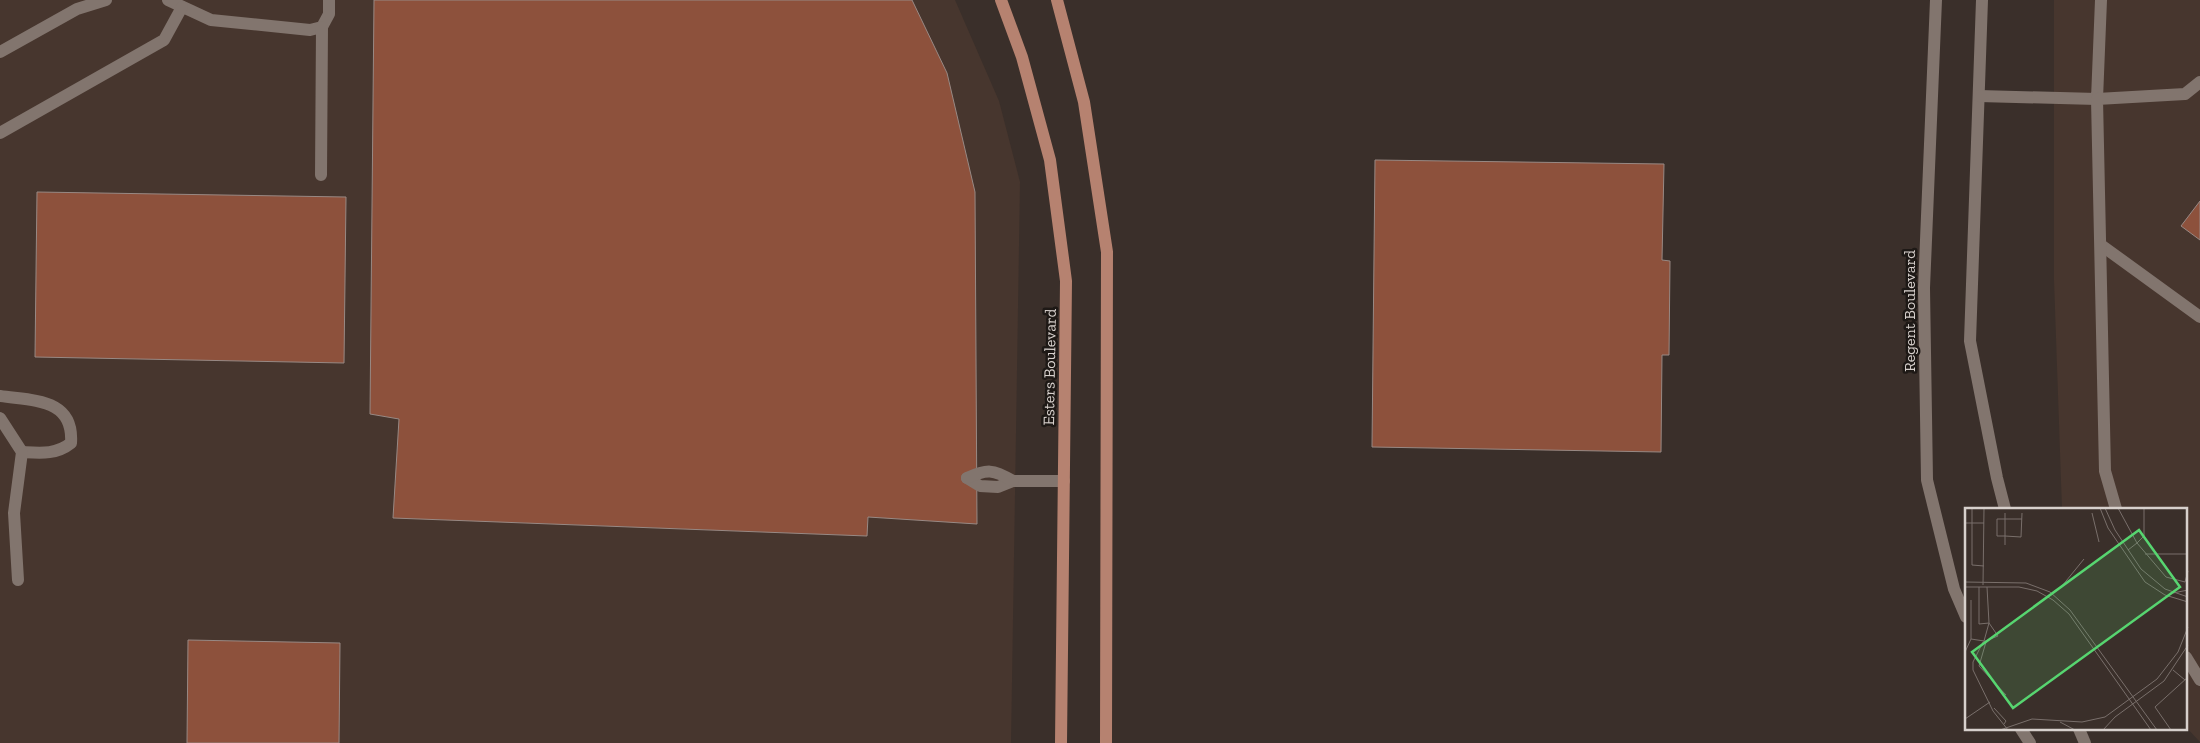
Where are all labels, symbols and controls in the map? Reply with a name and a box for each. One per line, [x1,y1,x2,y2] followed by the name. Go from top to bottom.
[1900,250,1919,372] street label: Regent Boulevard
[1039,308,1060,426] street label: Esters Boulevard
[1965,508,2188,730] inset map

